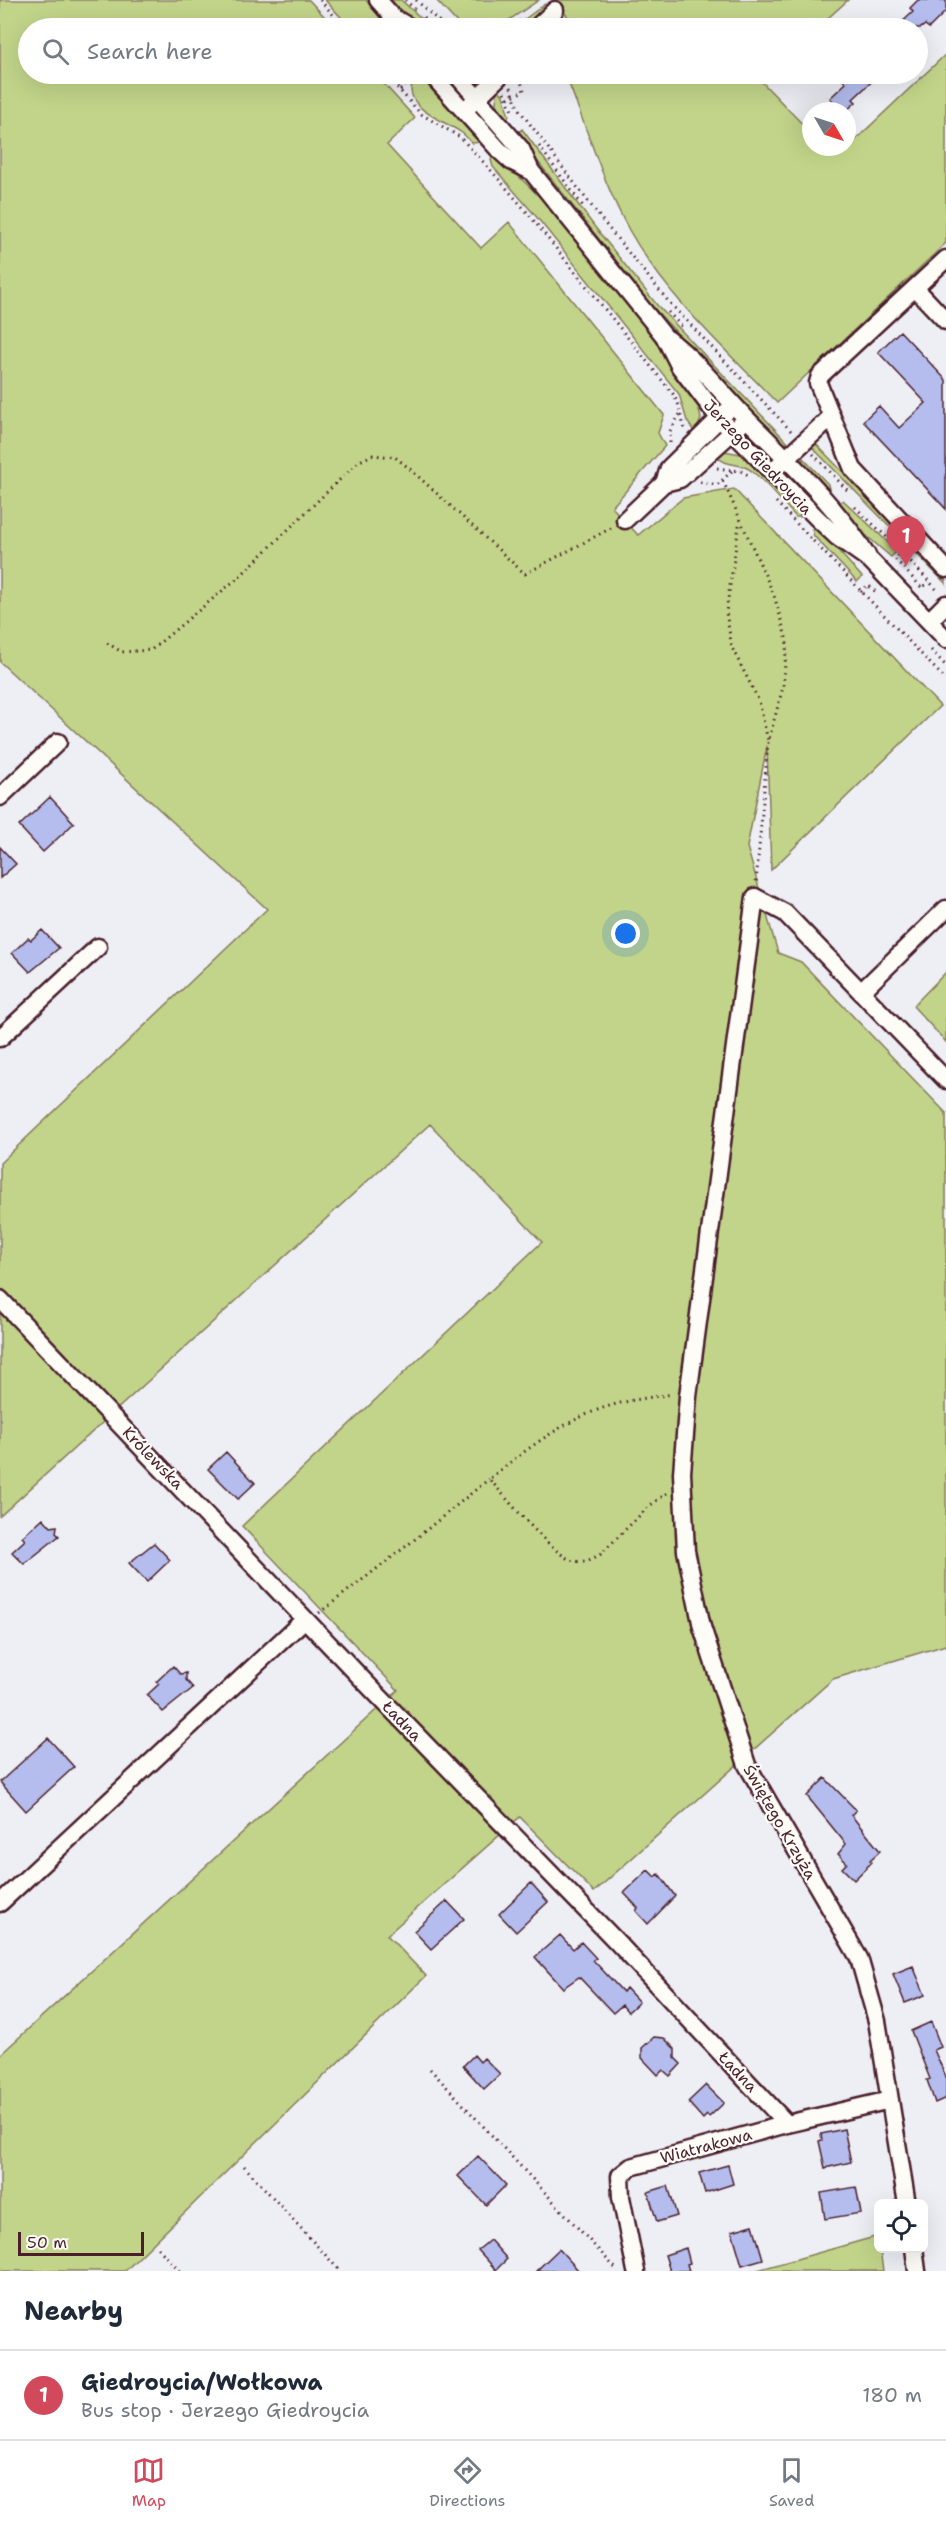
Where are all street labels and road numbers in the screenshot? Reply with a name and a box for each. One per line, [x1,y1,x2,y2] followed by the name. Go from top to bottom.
[699,395,817,519] street label: Jerzego Giedroycia
[118,1422,188,1494] street label: Królewska
[377,1696,426,1746] street label: Ładna
[739,1761,821,1883] street label: Świętego Krzyża
[713,2046,762,2097] street label: Ładna
[658,2124,754,2168] street label: Wiatrakowa

